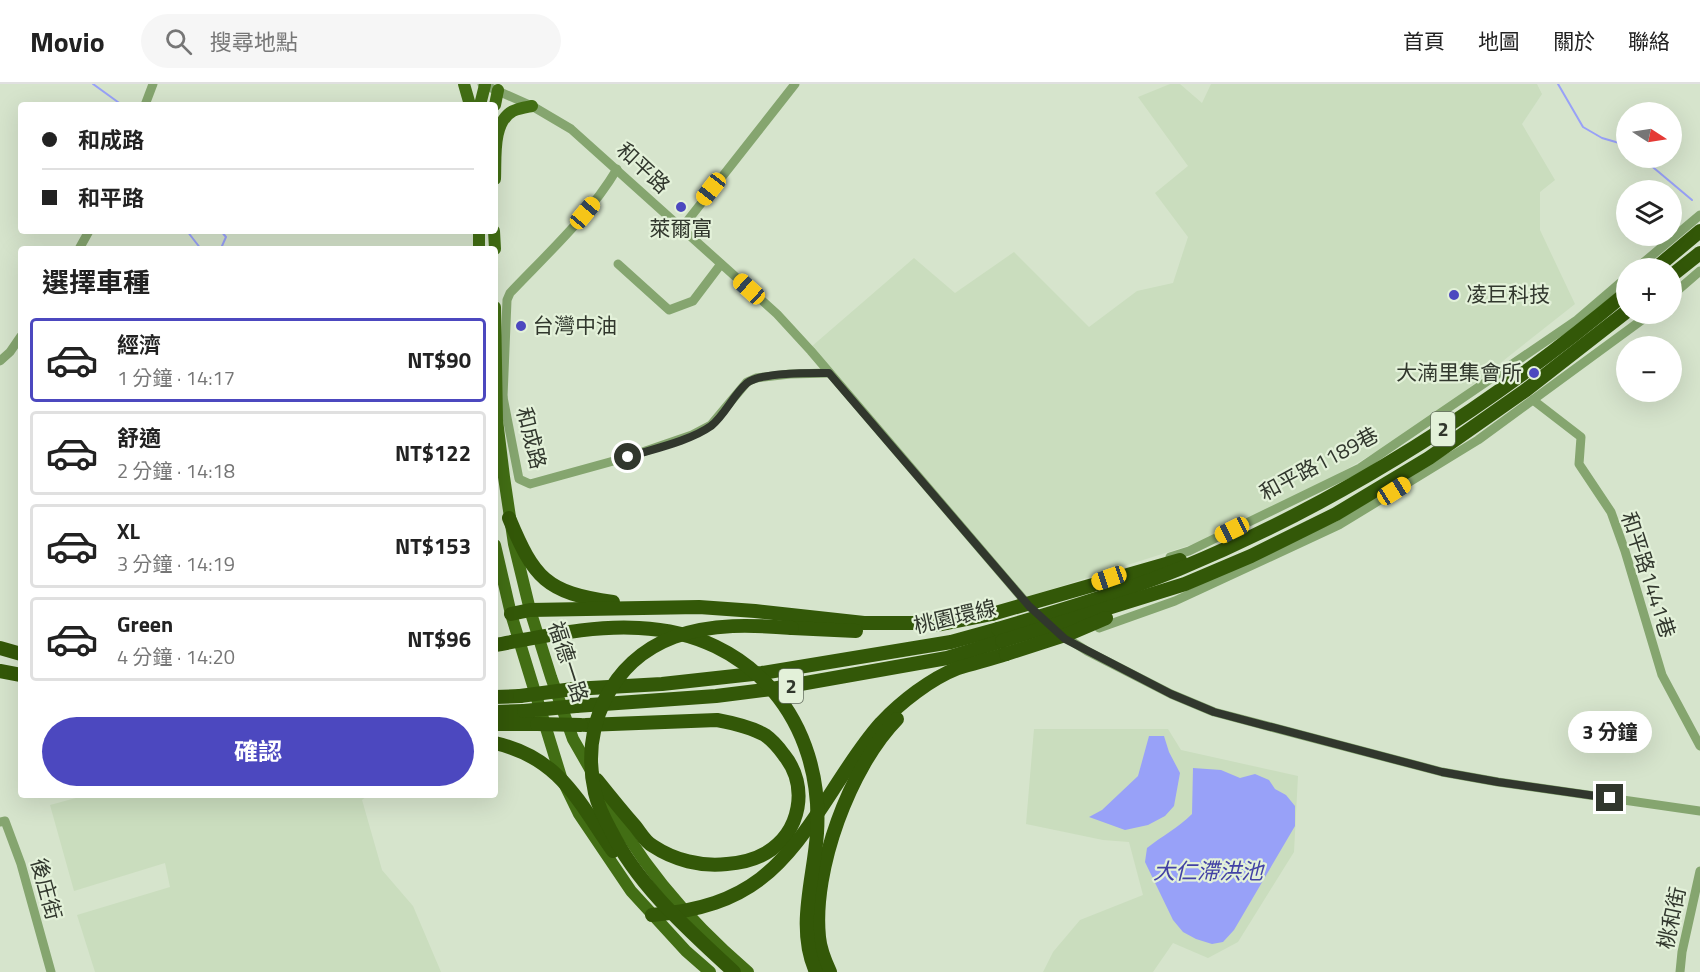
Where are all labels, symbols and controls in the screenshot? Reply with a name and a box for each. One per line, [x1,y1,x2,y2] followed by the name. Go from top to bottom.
[141,14,561,68] search box
[30,20,105,63] text: Movio
[162,25,195,58] icon: search
[210,25,298,59] text: 搜尋地點
[1403,25,1445,57] text: 首頁
[1478,25,1520,57] text: 地圖
[1553,25,1595,57] text: 關於
[1628,25,1670,57] text: 聯絡
[1616,102,1682,168] north arrow
[1616,102,1682,402] map controls
[78,123,144,157] text: 和成路
[610,134,678,200] street label: 和平路
[693,169,729,209] car
[1616,180,1682,246] button: layers
[78,181,144,215] text: 和平路
[567,193,603,233] car
[674,200,688,214] marker: 萊爾富
[650,212,713,244] place label: 萊爾富
[1616,258,1682,324] button: +
[42,261,150,302] text: 選擇車種
[730,270,768,308] car
[1466,278,1550,310] place label: 凌巨科技
[1447,288,1461,302] marker: 凌巨科技
[533,309,617,341] place label: 台灣中油
[514,319,528,333] marker: 台灣中油
[117,328,161,362] text: 經濟
[45,333,99,387] icon: car
[1616,336,1682,402] button: −
[407,343,471,377] text: NT$90
[1396,356,1522,388] place label: 大湳里集會所
[117,362,235,393] text: 1 分鐘 · 14:17
[1527,366,1541,380] marker: 大湳里集會所
[509,403,555,472] street label: 和成路
[1431,412,1455,446] road number: 2
[1253,418,1384,508] street label: 和平路1189巷
[117,421,161,455] text: 舒適
[45,426,99,480] icon: car
[395,436,471,470] text: NT$122
[614,443,641,470] route start
[117,455,235,486] text: 2 分鐘 · 14:18
[1374,474,1414,508] car
[1613,507,1684,642] street label: 和平路1441巷
[117,514,140,548] text: XL
[1212,514,1252,546] car
[45,519,99,573] icon: car
[395,529,471,563] text: NT$153
[117,548,235,579] text: 3 分鐘 · 14:19
[1089,564,1129,592] car
[910,591,999,641] street label: 桃園環線
[117,607,173,641] text: Green
[45,612,99,666] icon: car
[541,617,597,707] street label: 福德一路
[407,622,471,656] text: NT$96
[117,641,235,672] text: 4 分鐘 · 14:20
[779,669,803,703] road number: 2
[1568,711,1652,753] callout: 3 分鐘
[1582,716,1638,747] text: 3 分鐘
[42,717,474,786] button: 確認
[1596,784,1623,811] route end
[23,854,71,923] street label: 後庄街
[1153,854,1265,888] water label: 大仁滯洪池
[1649,884,1693,952] street label: 桃和街

